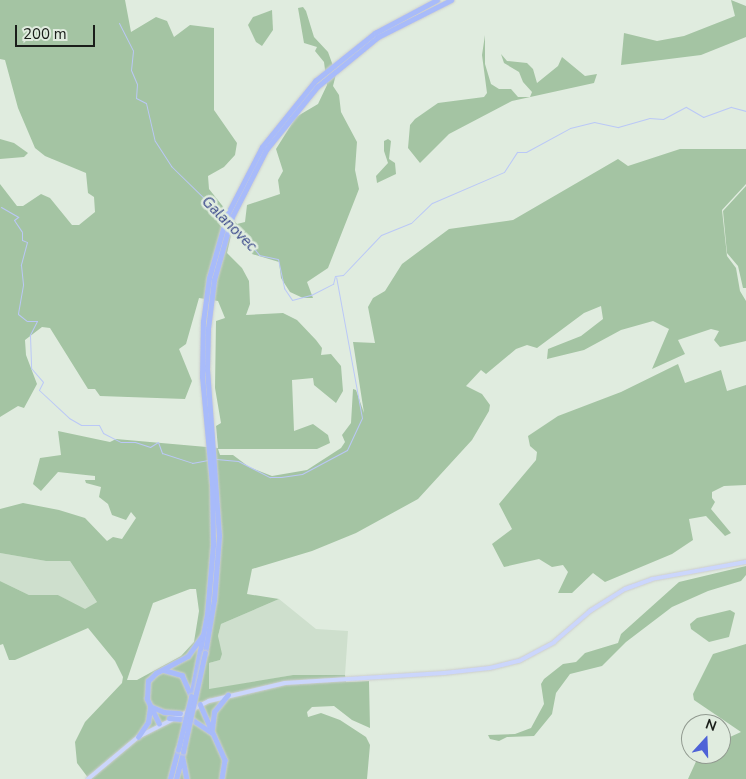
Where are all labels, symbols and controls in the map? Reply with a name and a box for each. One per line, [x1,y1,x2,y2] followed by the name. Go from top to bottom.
[18,15,98,47] scale bar
[23,24,67,44] text: 200 m
[198,193,260,255] water label: Galanovec
[681,714,731,764] north arrow
[703,715,719,736] text: N

